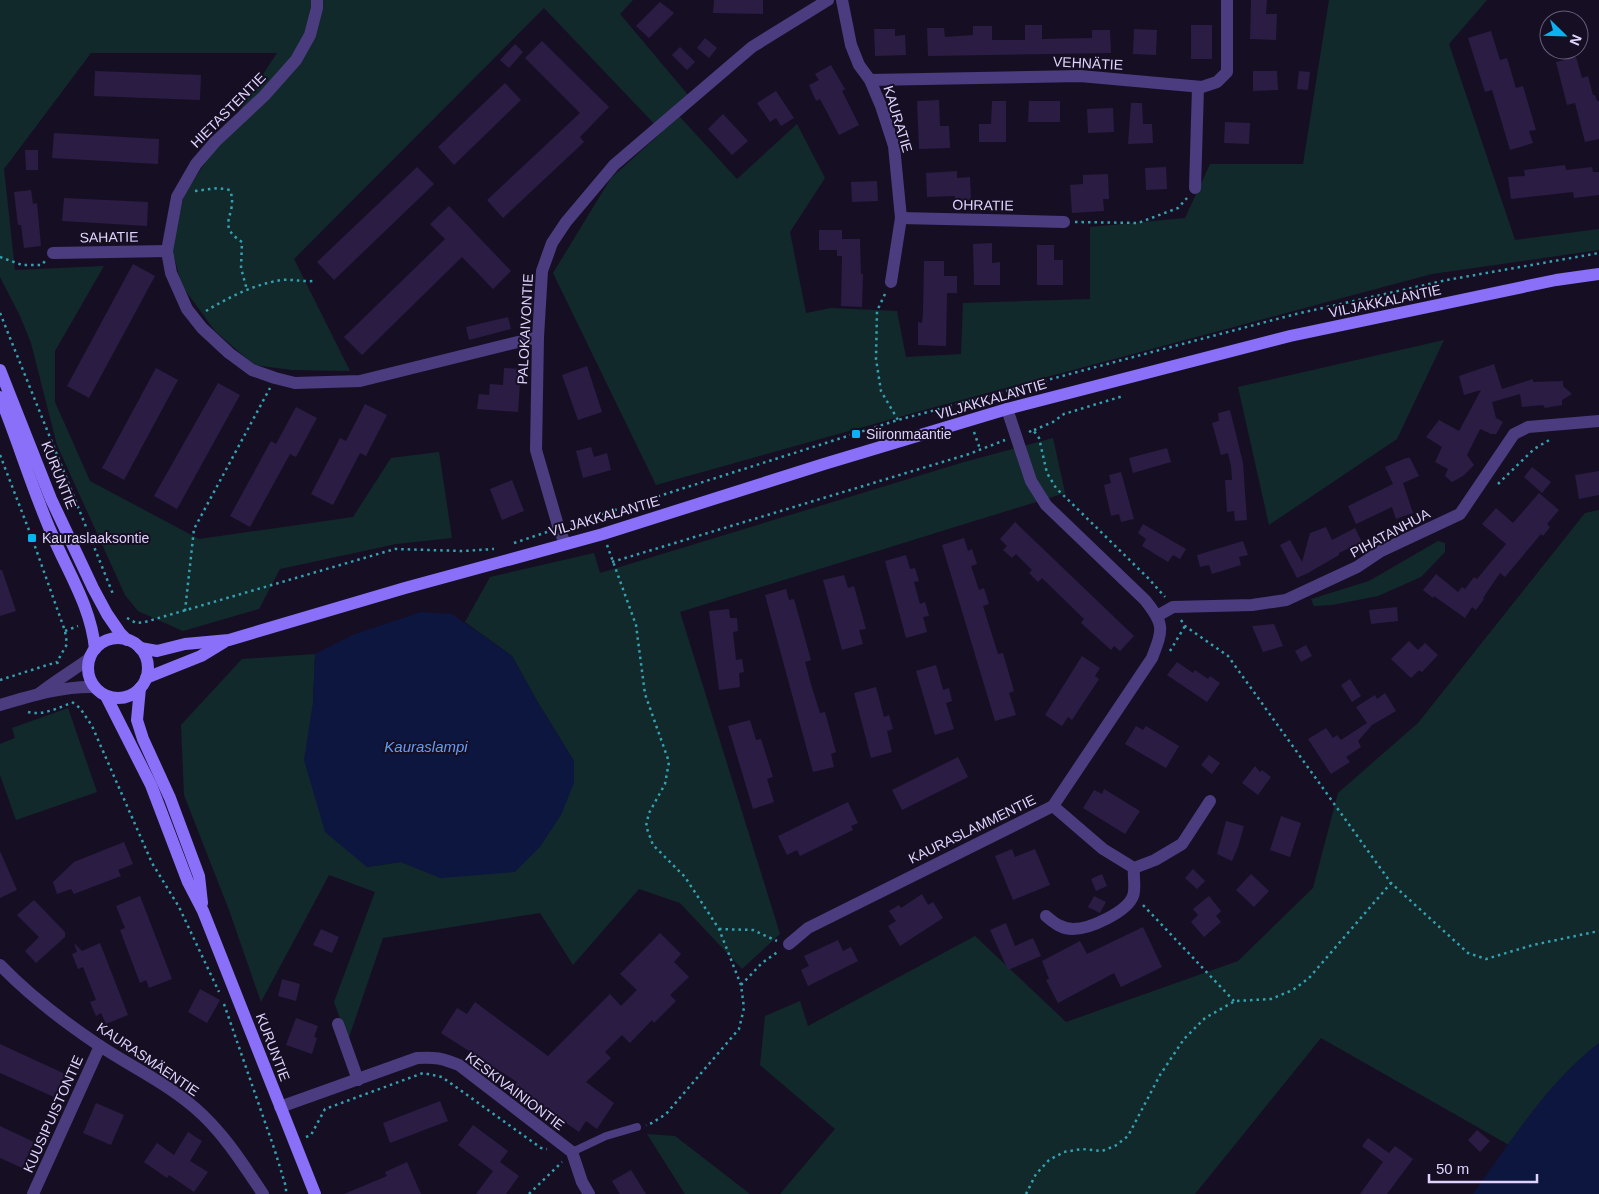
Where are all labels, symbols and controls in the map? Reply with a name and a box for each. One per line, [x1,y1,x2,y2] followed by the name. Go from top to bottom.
[1539,10,1589,60] north arrow
[1567,32,1585,48] text: N
[1053,53,1123,73] street label: VEHNÄTIE
[187,69,269,151] street label: HIETASTENTIE
[880,84,916,154] street label: KAURATIE
[952,196,1014,214] street label: OHRATIE
[79,228,139,246] street label: SAHATIE
[514,273,536,385] street label: PALOKAIVONTIE
[1327,281,1443,321] street label: VILJAKKALANTIE
[934,376,1048,422] street label: VILJAKKALANTIE
[866,426,952,442] place label: Siironmaantie
[850,428,862,440] marker: Siironmaantie
[38,439,80,511] street label: KURUNTIE
[547,493,661,539] street label: VILJAKKALANTIE
[1347,505,1433,561] street label: PIHATANHUA
[42,530,150,546] place label: Kauraslaaksontie
[26,532,38,544] marker: Kauraslaaksontie
[384,738,468,755] water label: Kauraslampi
[906,791,1038,867] street label: KAURASLAMMENTIE
[253,1011,293,1083] street label: KURUNTIE
[94,1019,202,1099] street label: KAURASMÄENTIE
[462,1049,568,1133] street label: KESKIVAINIONTIE
[20,1053,86,1175] street label: KUUSIPUISTONTIE
[1429,1152,1536,1184] scale bar
[1436,1160,1469,1177] text: 50 m

